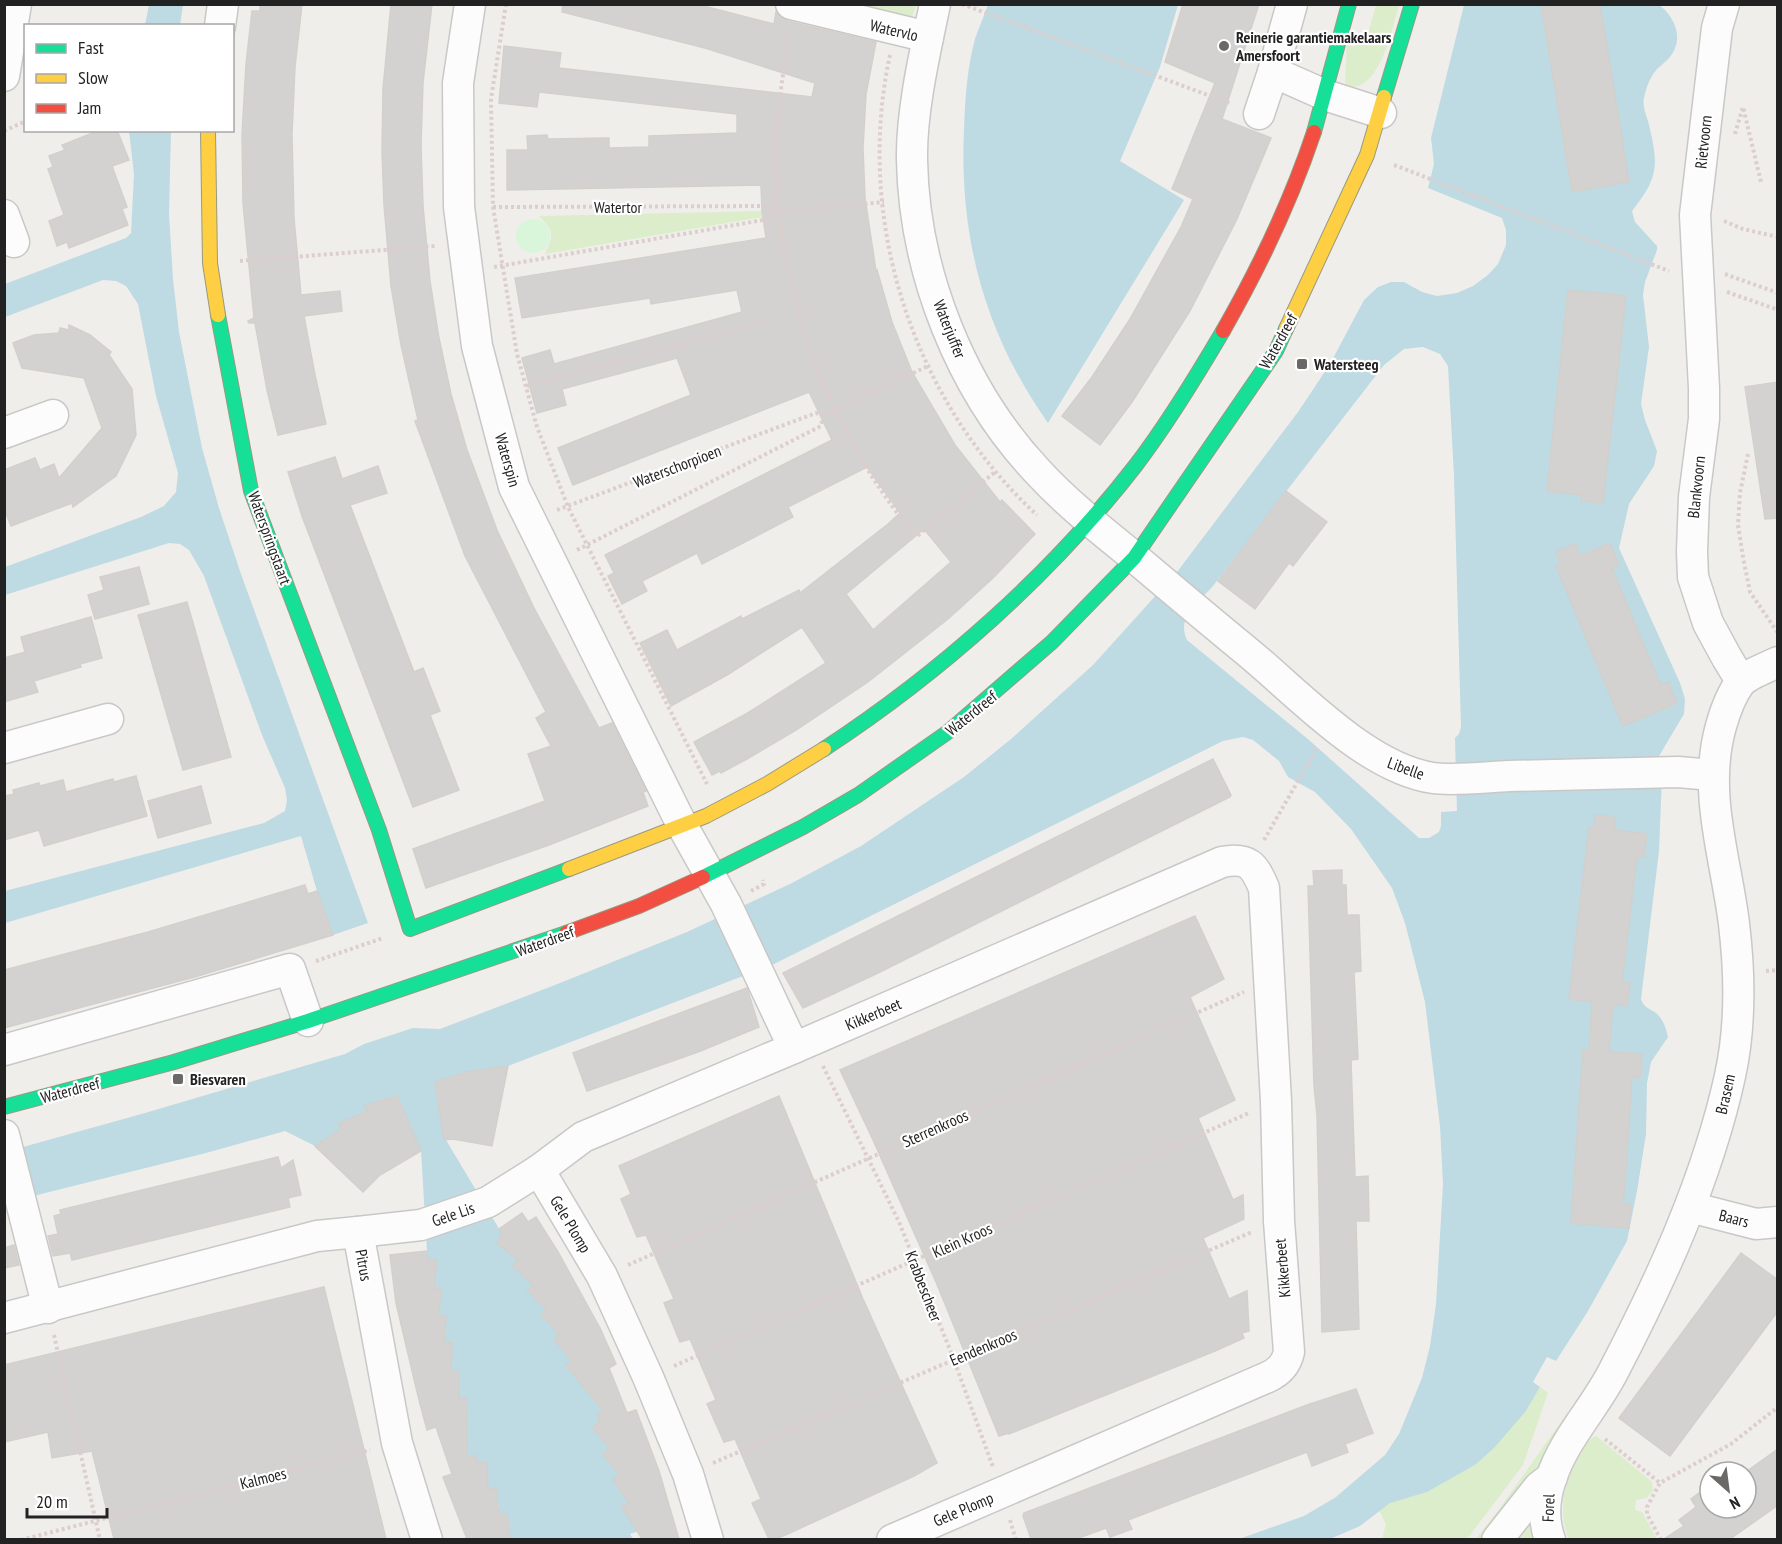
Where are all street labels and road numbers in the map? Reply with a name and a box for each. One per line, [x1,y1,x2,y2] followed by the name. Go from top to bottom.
[868,15,920,45] street label: Watervlo
[1690,114,1716,170] street label: Rietvoorn
[594,197,643,217] street label: Watertor
[929,297,971,362] street label: Waterjuffer
[1255,309,1302,372] street label: Waterdreef
[491,431,525,489] street label: Waterspin
[630,440,724,492] street label: Waterschorpioen
[1683,455,1709,519] street label: Blankvoorn
[244,489,296,588] street label: Waterspringstaart
[941,686,1001,740] street label: Waterdreef
[1385,752,1427,784] street label: Libelle
[513,921,578,961] street label: Waterdreef
[842,993,905,1035] street label: Kikkerbeet
[38,1072,103,1107] street label: Waterdreef
[1711,1072,1739,1116] street label: Brasem
[899,1105,971,1151] street label: Sterrenkroos
[546,1192,596,1256] street label: Gele Plomp
[429,1197,477,1231] street label: Gele Lis
[1717,1205,1751,1231] street label: Baars
[929,1218,995,1262] street label: Klein Kroos
[1269,1237,1295,1298] street label: Kikkerbeet
[351,1248,377,1282] street label: Pitrus
[901,1248,947,1325] street label: Krabbescheer
[946,1324,1020,1370] street label: Eendenkroos
[238,1463,288,1493] street label: Kalmoes
[930,1487,996,1531] street label: Gele Plomp
[1538,1493,1558,1522] street label: Forel

